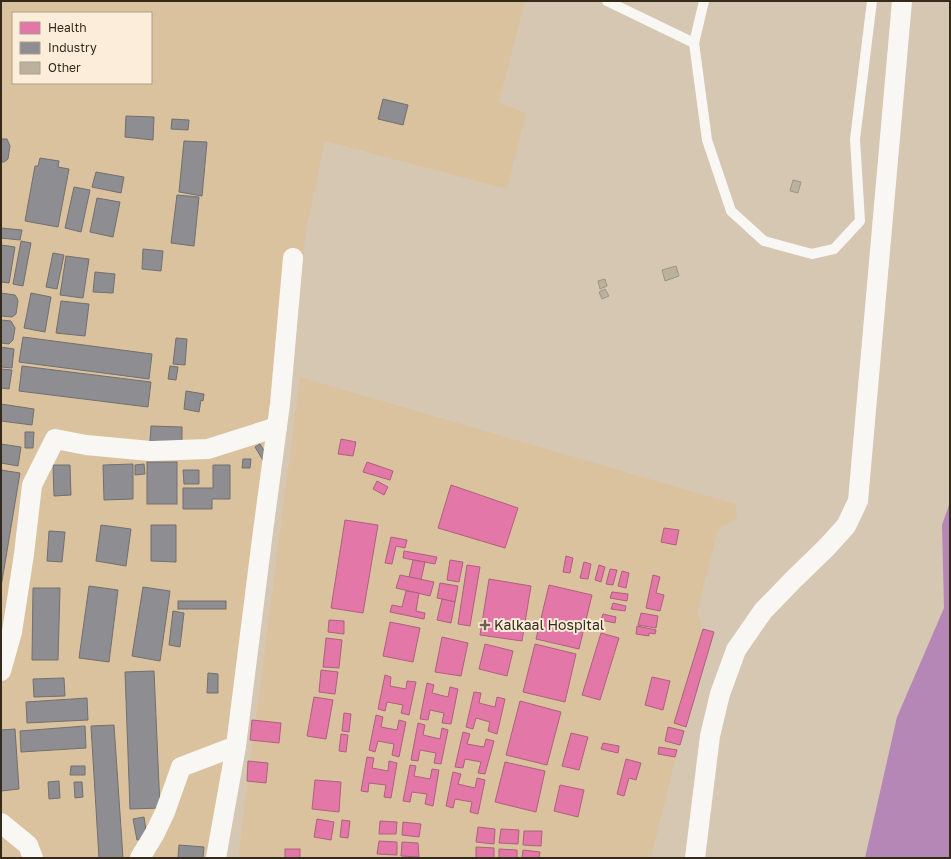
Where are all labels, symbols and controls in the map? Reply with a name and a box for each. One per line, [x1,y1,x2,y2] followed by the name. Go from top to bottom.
[12,12,152,84] legend
[48,20,87,35] text: Health
[48,40,97,55] text: Industry
[48,60,81,75] text: Other
[494,616,604,633] place label: Kalkaal Hospital
[479,619,491,631] marker: Kalkaal Hospital

